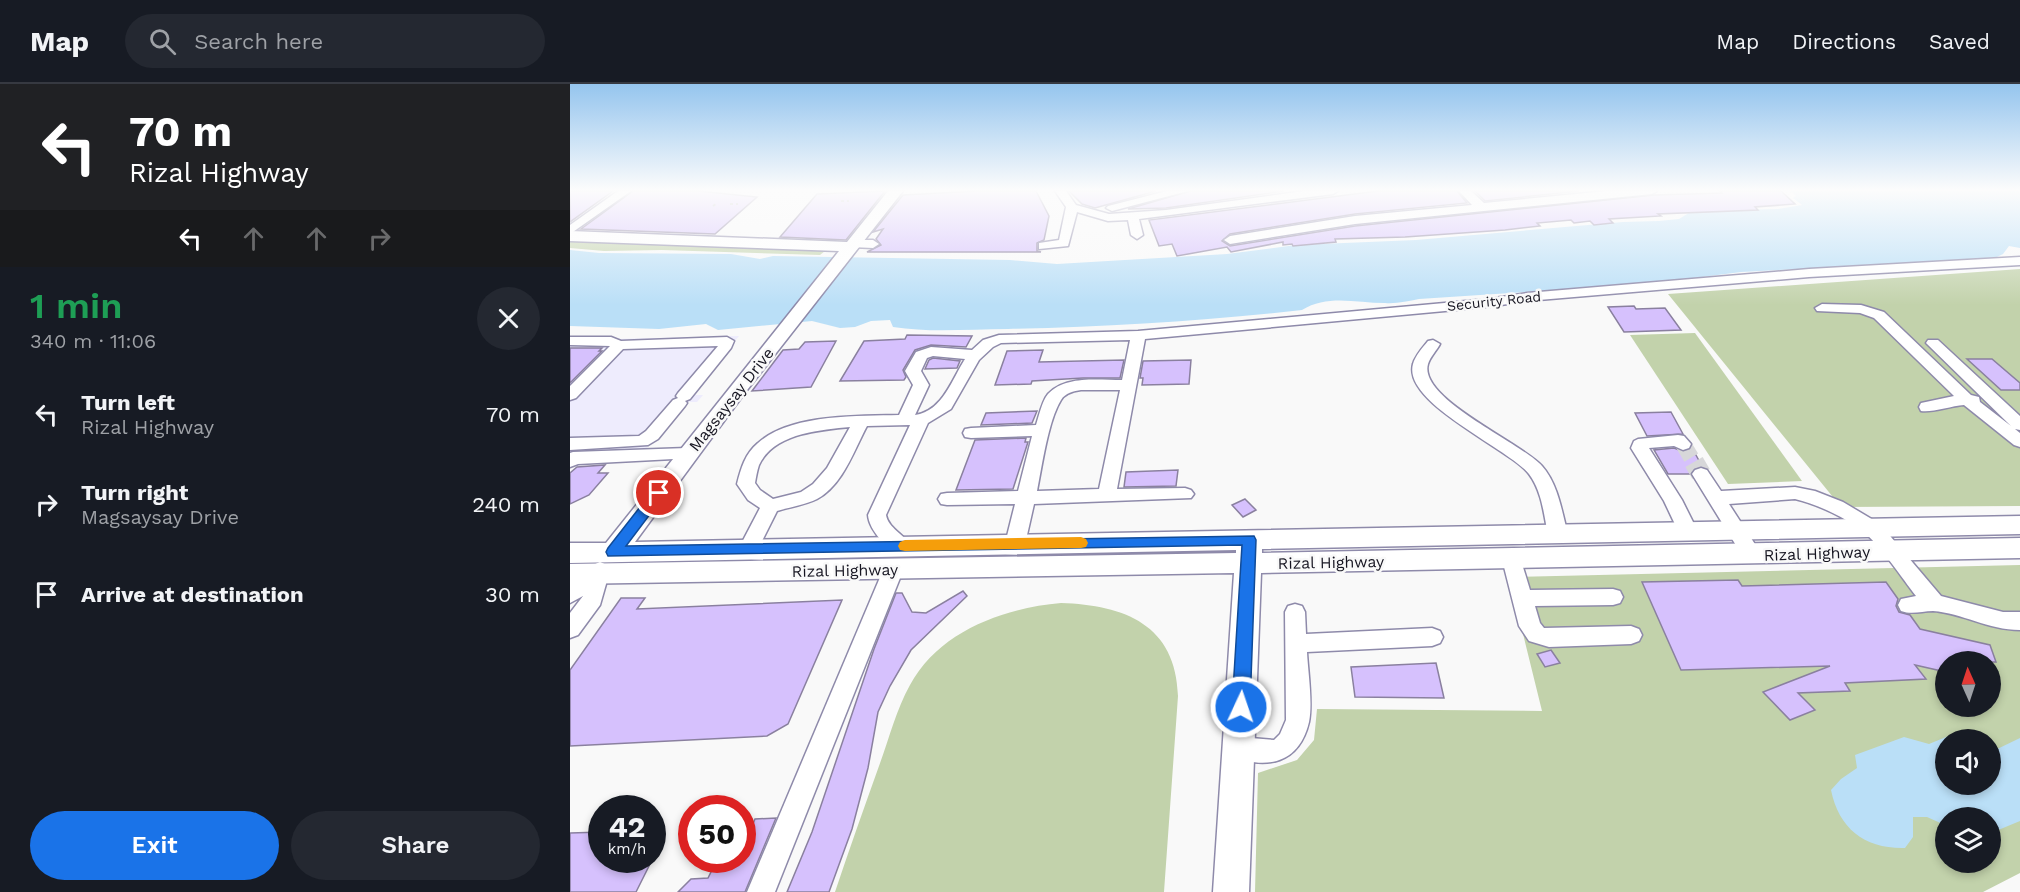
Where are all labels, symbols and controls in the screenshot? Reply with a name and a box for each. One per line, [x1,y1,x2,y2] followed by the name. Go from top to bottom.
[125,14,545,68] search box
[30,25,89,58] text: Map
[146,25,179,58] icon: search
[194,29,323,54] text: Search here
[1716,29,1759,54] text: Map
[1792,29,1896,54] text: Directions
[1929,29,1990,54] text: Saved
[129,107,232,156] text: 70 m
[30,108,108,186] icon: left
[129,157,309,189] text: Rizal Highway
[174,222,207,255] icon: left
[237,222,270,255] icon: ahead
[300,222,333,255] icon: ahead
[363,222,396,255] icon: right
[30,285,122,327] text: 1 min
[477,287,540,350] button: close
[1446,288,1542,314] street label: Security Road
[30,329,156,353] text: 340 m · 11:06
[685,344,778,455] street label: Magsaysay Drive
[81,390,175,415] text: Turn left
[30,398,63,431] icon: left
[486,402,540,427] text: 70 m
[81,415,214,439] text: Rizal Highway
[633,467,684,518] pin
[642,476,675,509] icon: arrive
[81,480,188,505] text: Turn right
[30,488,63,521] icon: right
[472,492,540,517] text: 240 m
[81,505,239,529] text: Magsaysay Drive
[1763,542,1871,565] street label: Rizal Highway
[1278,552,1385,573] street label: Rizal Highway
[792,560,899,581] street label: Rizal Highway
[30,578,63,611] icon: arrive
[81,582,304,607] text: Arrive at destination
[485,582,540,607] text: 30 m
[1935,651,2001,717] north arrow
[1935,651,2001,873] map controls
[1209,675,1273,739] position arrow
[1935,729,2001,795] button: sound
[678,795,756,873] speed limit sign: 50
[1935,807,2001,873] button: layers
[609,809,645,844] text: 42
[30,811,279,880] button: Exit
[291,811,540,880] button: Share
[608,840,646,858] text: km/h

